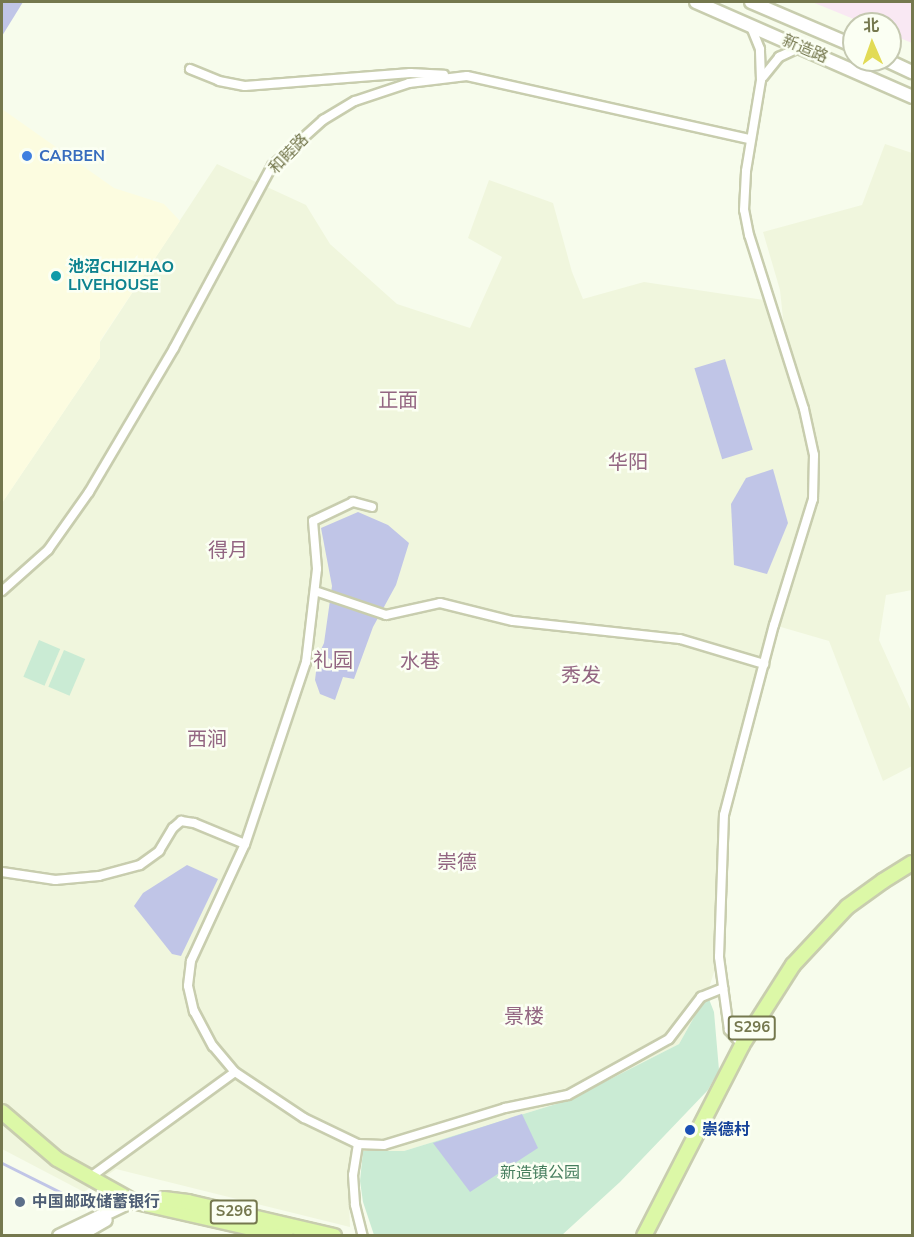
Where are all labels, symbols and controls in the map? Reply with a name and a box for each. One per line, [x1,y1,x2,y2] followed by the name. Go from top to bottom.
[842,12,902,72] north arrow
[863,15,880,37] text: 北
[779,31,831,67] street label: 新造路
[265,130,313,178] street label: 和睦路
[39,146,105,166] place label: CARBEN
[20,149,34,163] marker: CARBEN
[68,257,174,295] place label: 池沼CHIZHAO LIVEHOUSE
[49,269,63,283] marker: 池沼CHIZHAO LIVEHOUSE
[378,388,418,412] district label: 正面
[608,450,648,474] district label: 华阳
[208,538,248,562] district label: 得月
[313,648,353,672] district label: 礼园
[400,649,440,673] district label: 水巷
[561,663,601,687] district label: 秀发
[187,727,227,751] district label: 西涧
[437,850,477,874] district label: 崇德
[504,1004,544,1028] district label: 景楼
[726,1016,777,1040] road number: S296
[702,1120,750,1140] place label: 崇德村
[683,1123,697,1137] marker: 崇德村
[500,1163,580,1183] park label: 新造镇公园
[32,1192,160,1212] place label: 中国邮政储蓄银行
[13,1195,27,1209] marker: 中国邮政储蓄银行
[208,1200,260,1224] road number: S296

